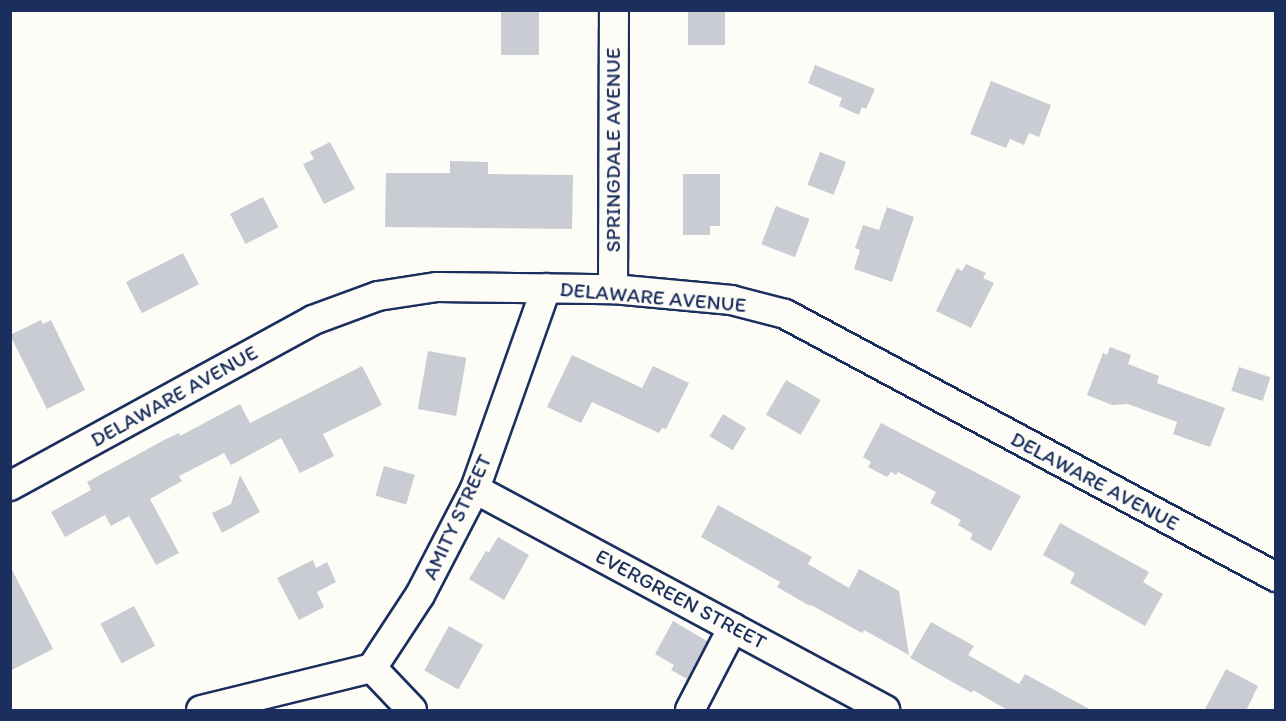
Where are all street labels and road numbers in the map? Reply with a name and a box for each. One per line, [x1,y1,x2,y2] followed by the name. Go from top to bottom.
[600,48,626,252] street label: SPRINGDALE AVENUE
[559,276,747,318] street label: DELAWARE AVENUE
[86,340,262,452] street label: DELAWARE AVENUE
[1007,426,1183,536] street label: DELAWARE AVENUE
[417,450,497,584] street label: AMITY STREET
[591,543,771,655] street label: EVERGREEN STREET

